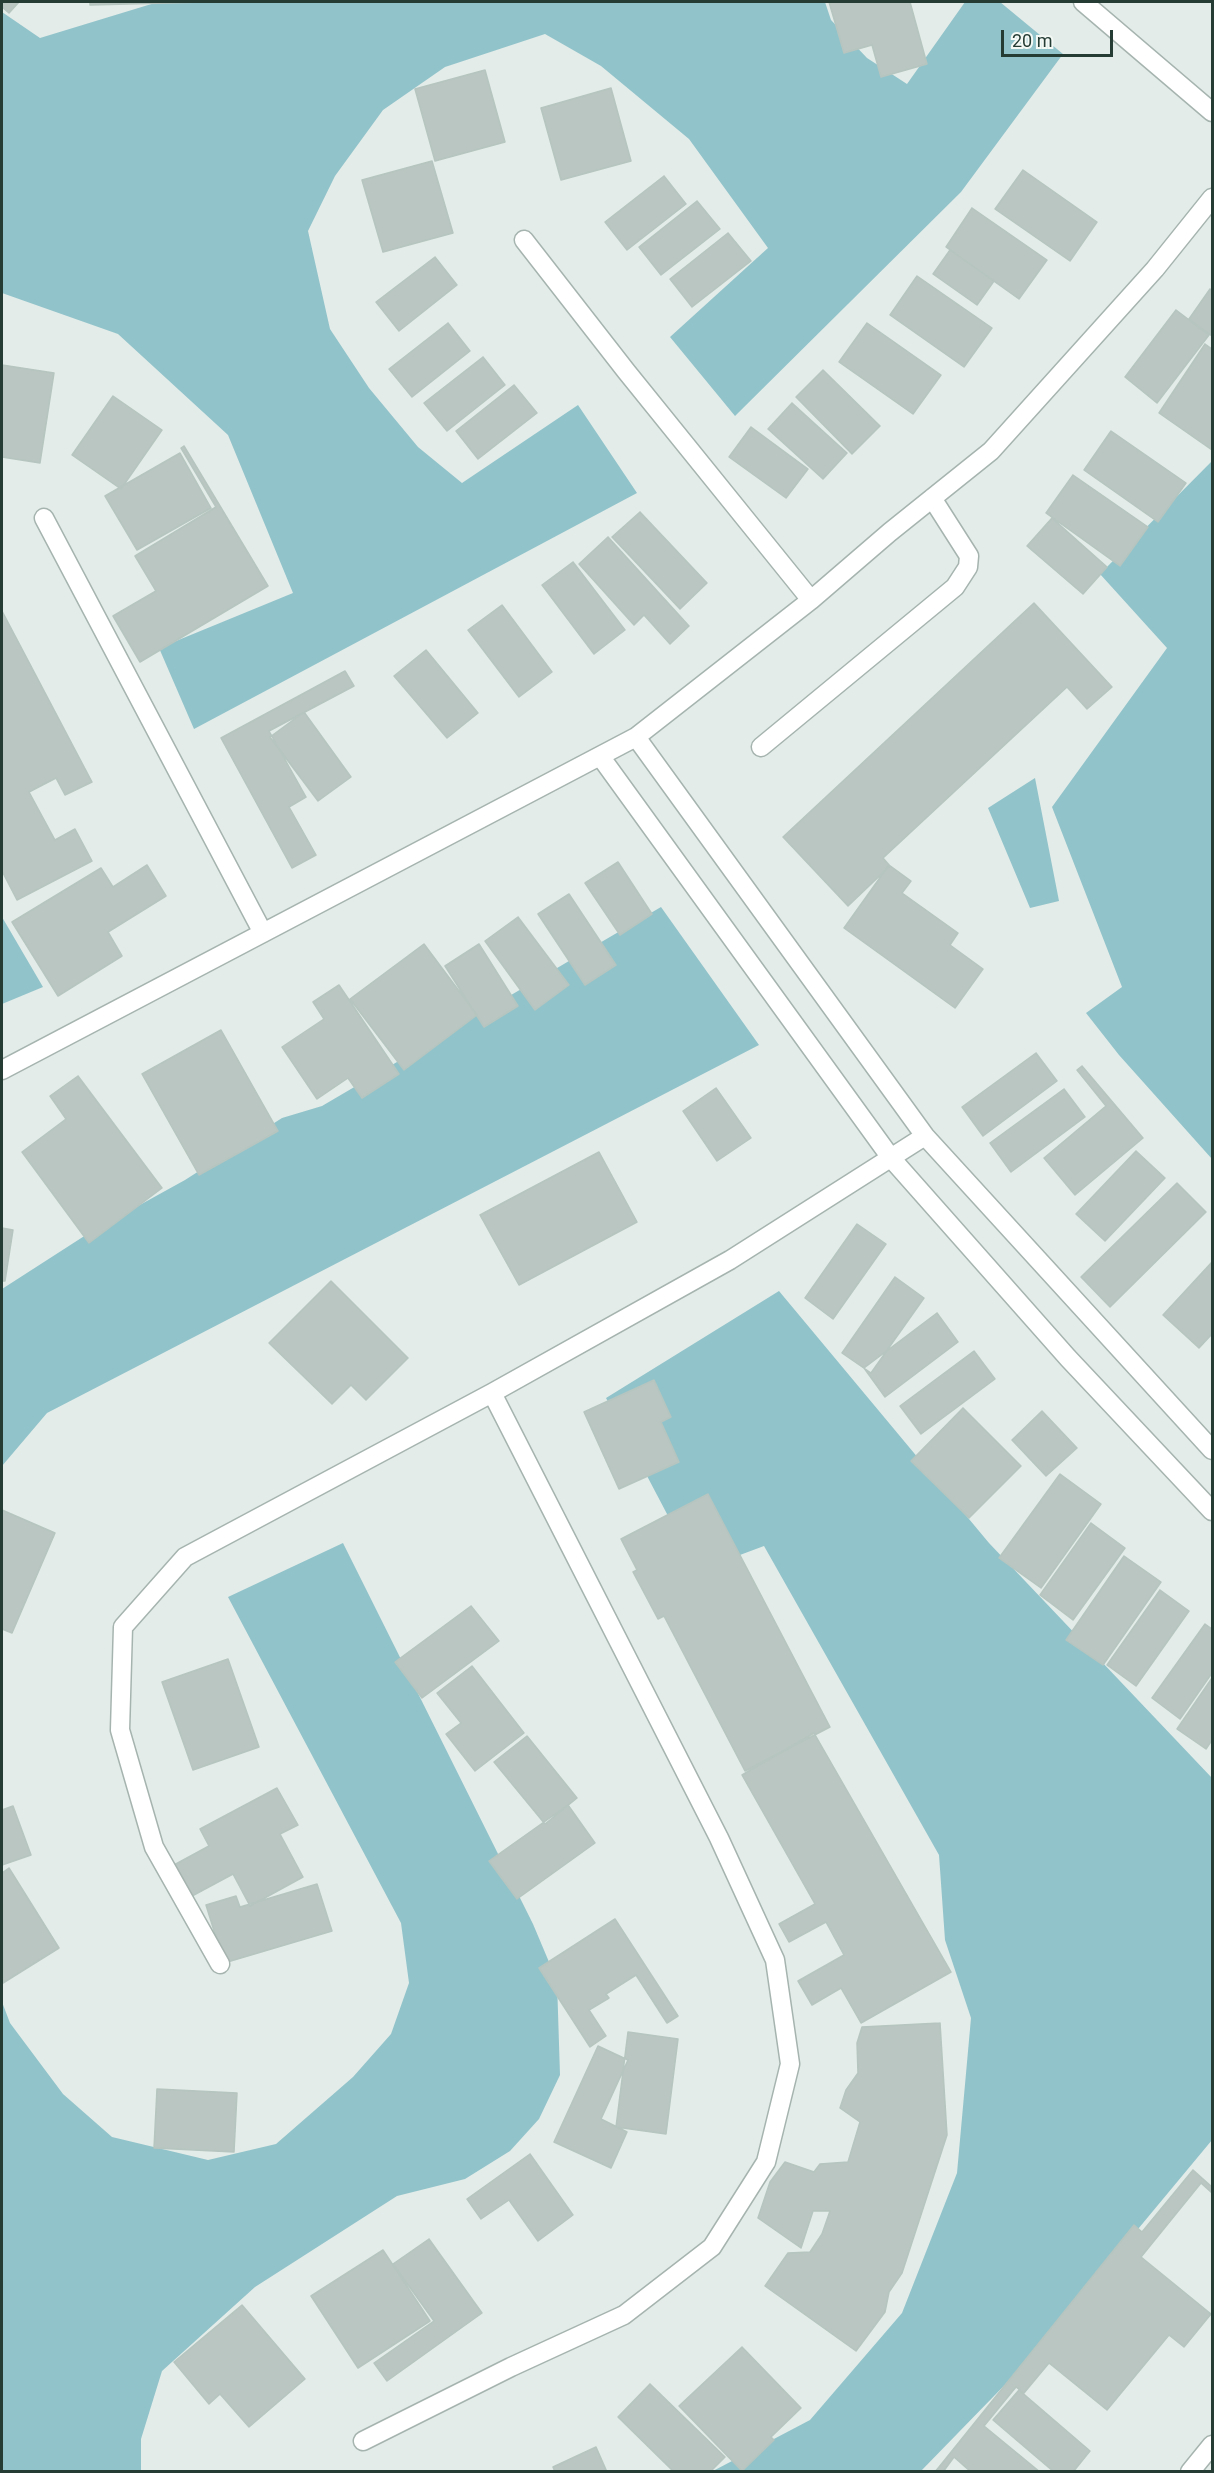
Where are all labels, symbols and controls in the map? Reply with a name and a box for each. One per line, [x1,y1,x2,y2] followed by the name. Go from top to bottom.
[1004,18,1116,56] scale bar
[1012,30,1052,51] text: 20 m

